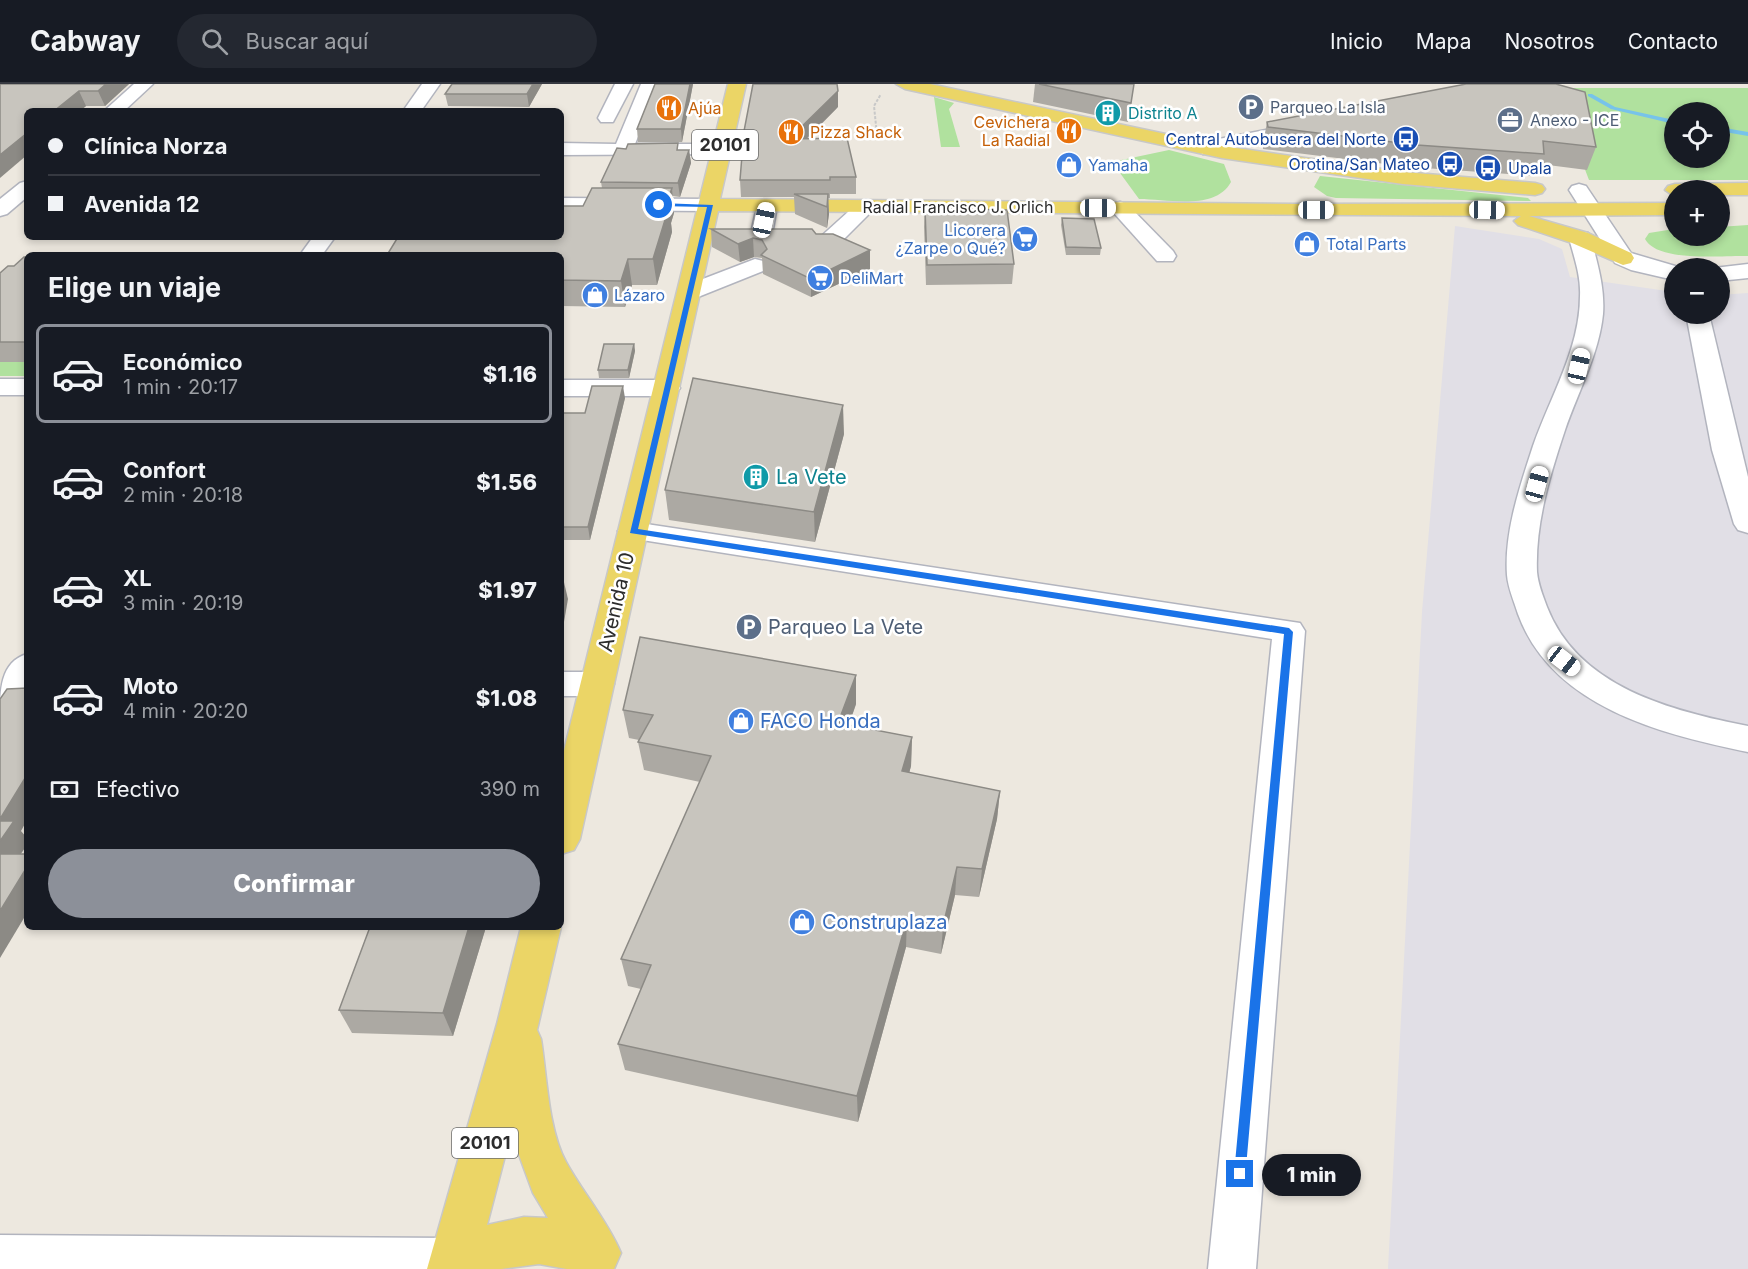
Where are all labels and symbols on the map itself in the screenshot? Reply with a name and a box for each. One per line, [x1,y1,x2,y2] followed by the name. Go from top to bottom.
[1236,92,1266,122] parking icon: Parqueo La Isla
[654,93,684,123] restaurant icon: Ajúa
[1270,97,1386,117] place label: Parqueo La Isla
[688,98,721,118] place label: Ajúa
[1093,98,1123,128] building icon: Distrito A
[1128,103,1197,123] place label: Distrito A
[1495,105,1525,135] office icon: Anexo - ICE
[1530,110,1619,130] place label: Anexo - ICE
[973,112,1050,150] place label: Cevichera La Radial
[1054,116,1084,146] restaurant icon: Cevichera La Radial
[776,117,806,147] restaurant icon: Pizza Shack
[810,122,902,142] place label: Pizza Shack
[1391,124,1421,154] bus stop icon: Central Autobusera del Norte
[1165,129,1386,149] place label: Central Autobusera del Norte
[692,130,758,160] road number: 20101
[1435,149,1465,179] bus stop icon: Orotina/San Mateo
[1054,150,1084,180] shop icon: Yamaha
[1473,153,1503,183] bus stop icon: Upala
[1288,154,1430,174] place label: Orotina/San Mateo
[1088,155,1148,175] place label: Yamaha
[1508,158,1552,178] place label: Upala
[645,191,672,218] route start
[863,197,1053,217] street label: Radial Francisco J. Orlich
[1080,199,1116,217] car
[751,201,777,239] car
[1298,201,1334,219] car
[1469,201,1505,219] car
[896,220,1006,258] place label: Licorera ¿Zarpe o Qué?
[1010,224,1040,254] supermarket icon: Licorera ¿Zarpe o Qué?
[1292,229,1322,259] shop icon: Total Parts
[1326,234,1406,254] place label: Total Parts
[805,263,835,293] supermarket icon: DeliMart
[840,268,904,288] place label: DeliMart
[580,280,610,310] shop icon: Lázaro
[614,285,665,305] place label: Lázaro
[1566,346,1592,386] car
[741,462,771,492] building icon: La Vete
[1524,464,1550,504] car
[776,465,847,489] place label: La Vete
[593,550,639,654] street label: Avenida 10
[734,612,764,642] parking icon: Parqueo La Vete
[768,615,923,639] place label: Parqueo La Vete
[1544,643,1584,679] car
[726,706,756,736] shop icon: FACO Honda
[760,709,881,733] place label: FACO Honda
[787,907,817,937] shop icon: Construplaza
[822,910,947,934] place label: Construplaza
[452,1128,518,1158] road number: 20101
[1261,1153,1360,1195] callout: 1 min
[1226,1160,1253,1187] route end

